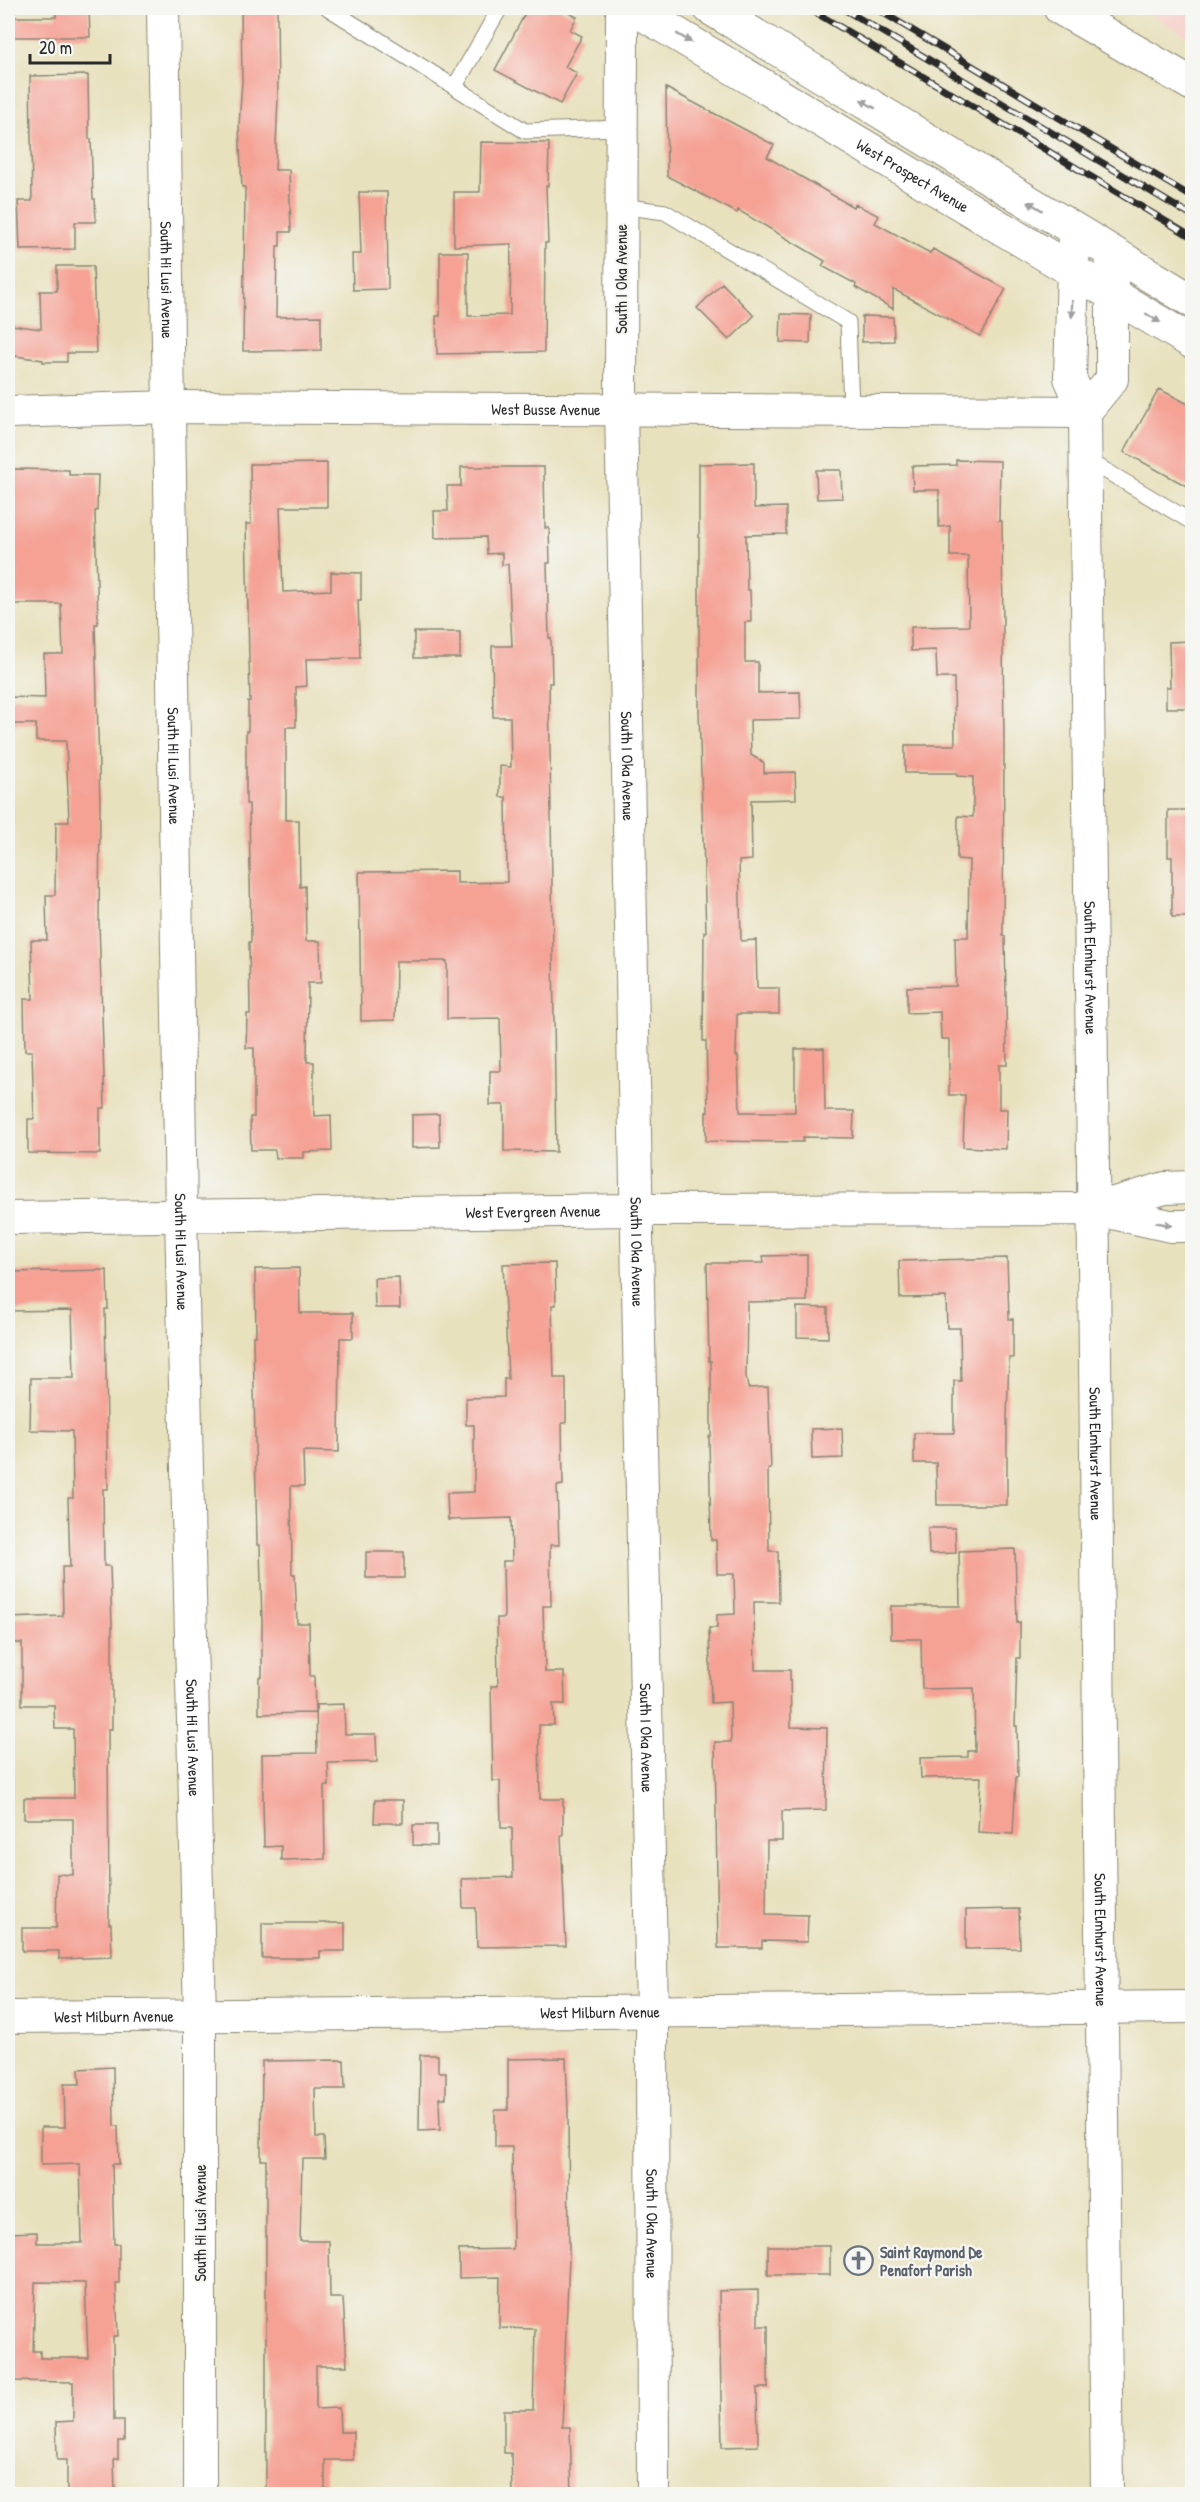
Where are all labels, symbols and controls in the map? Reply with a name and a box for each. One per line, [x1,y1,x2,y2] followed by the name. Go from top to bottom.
[30,27,110,65] scale bar
[676,32,692,43] one-way arrow
[39,35,72,60] text: 20 m
[860,99,876,110] one-way arrow
[853,133,974,218] street label: West Prospect Avenue
[1027,200,1043,211] one-way arrow
[155,221,179,339] street label: South Hi Lusi Avenue
[610,224,632,334] street label: South I Oka Avenue
[1067,300,1077,319] one-way arrow
[1145,313,1162,323] one-way arrow
[491,398,601,420] street label: West Busse Avenue
[162,707,186,825] street label: South Hi Lusi Avenue
[616,711,640,822] street label: South I Oka Avenue
[1079,901,1103,1035] street label: South Elmhurst Avenue
[170,1193,194,1311] street label: South Hi Lusi Avenue
[625,1197,649,1308] street label: South I Oka Avenue
[465,1199,601,1223] street label: West Evergreen Avenue
[1154,1220,1173,1229] one-way arrow
[1084,1387,1108,1521] street label: South Elmhurst Avenue
[181,1679,206,1797] street label: South Hi Lusi Avenue
[635,1683,659,1793] street label: South I Oka Avenue
[1089,1873,1113,2007] street label: South Elmhurst Avenue
[540,2000,661,2024] street label: West Milburn Avenue
[54,2005,175,2028] street label: West Milburn Avenue
[189,2164,211,2282] street label: South Hi Lusi Avenue
[641,2169,664,2279] street label: South I Oka Avenue
[880,2241,983,2281] place label: Saint Raymond De Penafort Parish
[843,2245,875,2277] church icon: Saint Raymond De Penafort Parish

